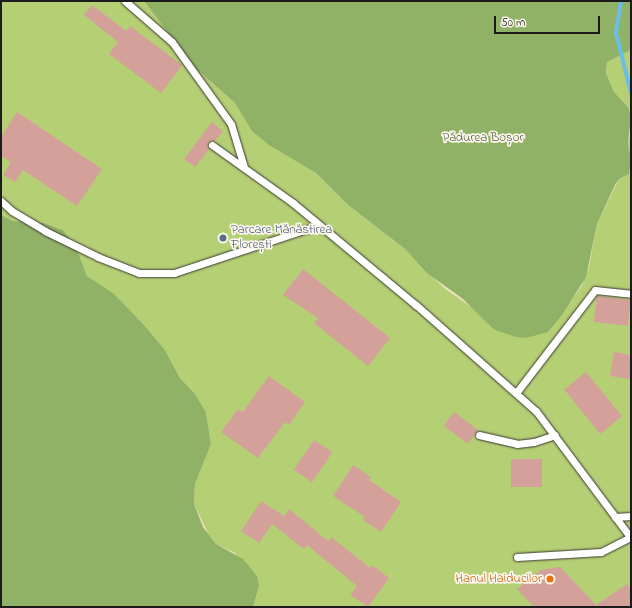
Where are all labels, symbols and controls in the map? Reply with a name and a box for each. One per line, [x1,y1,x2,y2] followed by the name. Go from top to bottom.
[496,8,602,34] scale bar
[501,14,525,32] text: 50 m
[442,130,524,146] park label: Pădurea Boșor
[231,223,332,254] place label: Parcare Mănăstirea Florești
[218,233,228,243] marker: Parcare Mănăstirea Florești
[455,571,542,587] place label: Hanul Haiducilor
[545,574,555,584] marker: Hanul Haiducilor

